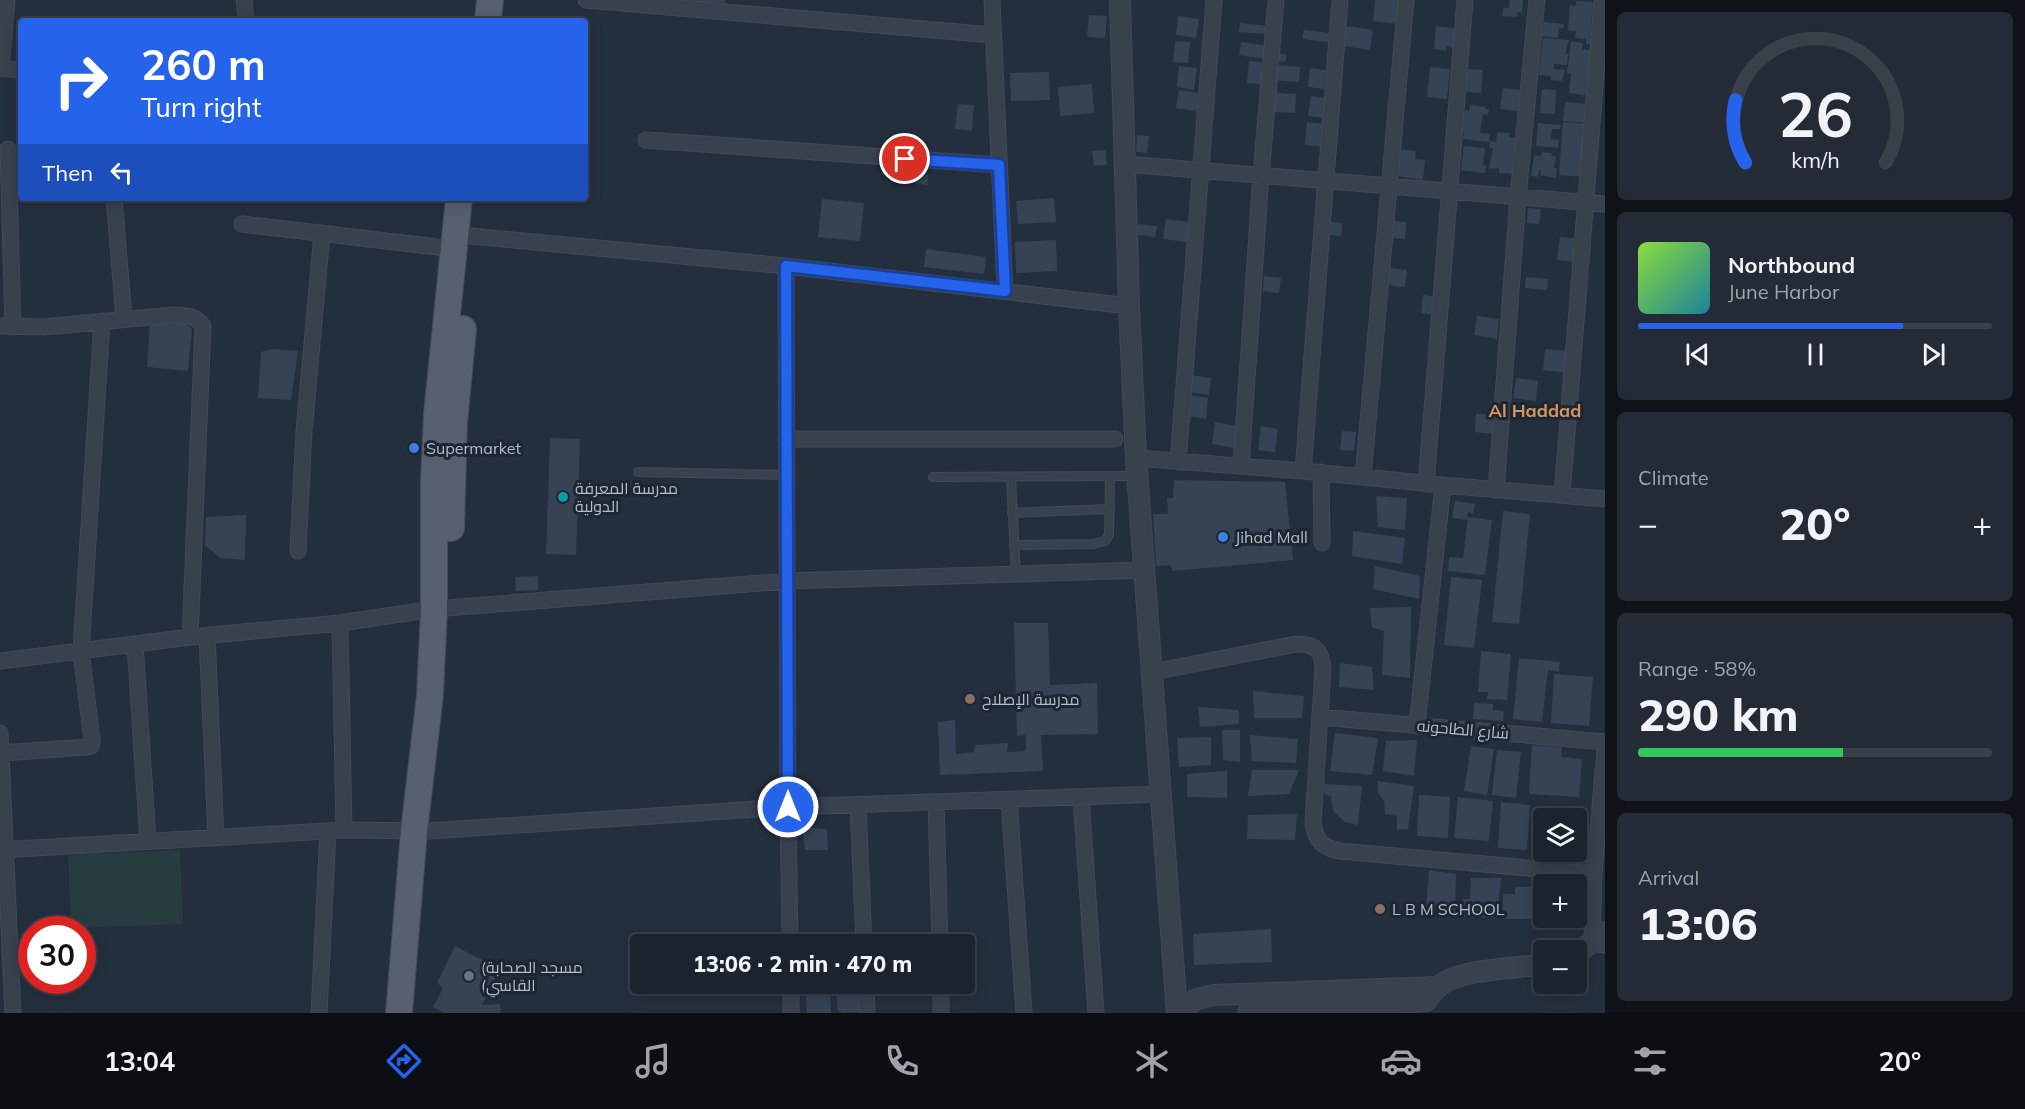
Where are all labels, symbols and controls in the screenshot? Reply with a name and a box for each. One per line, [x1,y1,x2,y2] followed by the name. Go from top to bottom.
[141,38,266,91] text: 260 m
[42,42,120,120] icon: right
[1778,74,1852,153] text: 26
[141,90,261,124] text: Turn right
[879,133,930,184] pin
[888,142,921,175] icon: arrive
[1791,146,1839,173] text: km/h
[105,156,138,189] icon: left
[42,159,93,187] text: Then
[1728,251,1855,279] text: Northbound
[1728,279,1839,304] text: June Harbor
[1681,338,1714,371] icon: previous
[1799,338,1832,371] icon: pause
[1917,338,1950,371] icon: next
[1489,399,1581,422] district label: Al Haddad
[426,438,522,458] place label: Supermarket
[407,441,421,455] marker: Supermarket
[1638,465,1709,490] text: Climate
[575,478,678,516] place label: مدرسة المعرفة الدولية
[556,490,570,504] marker: مدرسة المعرفة الدولية
[1779,495,1851,551] text: 20°
[1638,503,1658,544] text: −
[1972,503,1992,544] text: +
[1235,527,1308,547] place label: Jihad Mall
[1216,530,1230,544] marker: Jihad Mall
[1638,656,1756,681] text: Range · 58%
[1638,686,1799,742] text: 290 km
[982,689,1079,711] place label: مدرسة الإصلاح
[963,692,977,706] marker: مدرسة الإصلاح
[1416,715,1510,745] street label: شارع الطاحونه
[756,775,820,839] position arrow
[1533,808,1587,994] map controls
[1533,808,1587,862] button: layers
[1638,865,1699,890] text: Arrival
[1533,874,1587,928] button: +
[1638,895,1758,951] text: 13:06
[1392,899,1505,919] place label: L B M SCHOOL
[1373,902,1387,916] marker: L B M SCHOOL
[18,916,96,994] speed limit sign: 30
[1533,940,1587,994] button: −
[693,950,912,978] text: 13:06 · 2 min · 470 m
[481,957,583,998] place label: (مسجد الصحابة (القاسي
[462,969,476,983] marker: (مسجد الصحابة (القاسي
[383,1040,425,1082] icon: directions
[632,1040,674,1082] icon: music
[881,1040,923,1082] icon: phone
[1131,1040,1173,1082] icon: climate
[1380,1040,1422,1082] icon: car
[1629,1040,1671,1082] icon: filters
[104,1044,175,1078] text: 13:04
[1879,1044,1921,1078] text: 20°

